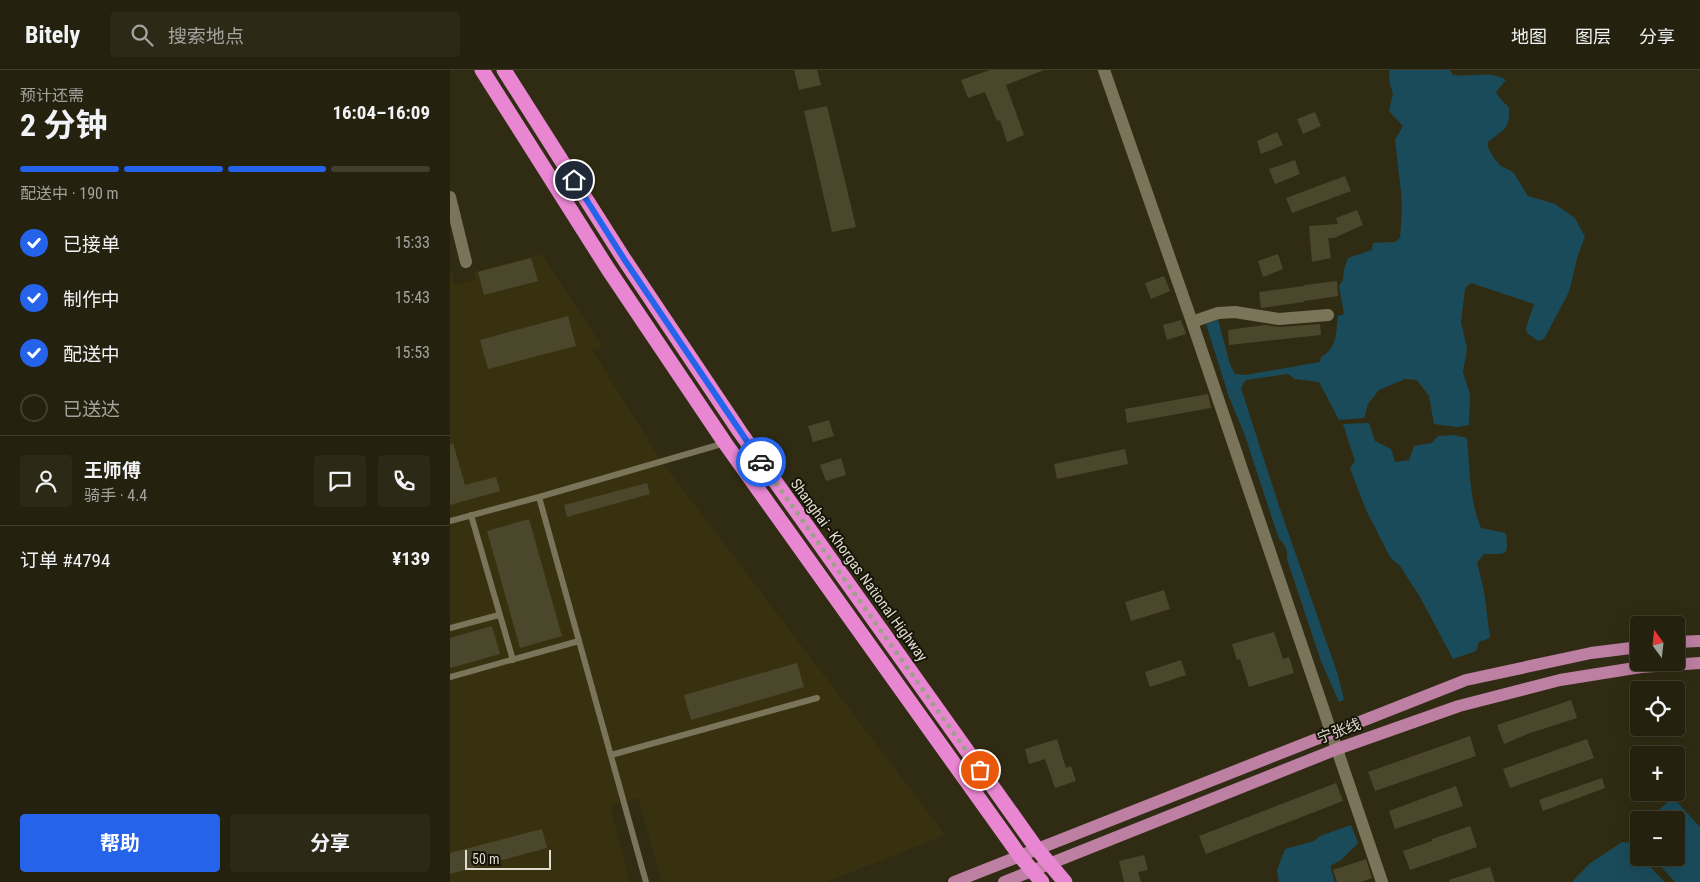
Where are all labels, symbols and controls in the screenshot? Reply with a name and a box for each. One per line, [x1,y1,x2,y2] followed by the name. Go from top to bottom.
[110,12,460,57] search box
[25,21,80,49] text: Bitely
[128,21,156,49] icon: search
[168,25,244,48] text: 搜索地点
[1511,26,1547,47] text: 地图
[1575,26,1611,47] text: 图层
[1639,26,1675,47] text: 分享
[20,86,84,105] text: 预计还需
[332,101,430,124] text: 16:04–16:09
[20,106,108,144] text: 2 分钟
[553,159,595,201] pin
[560,166,588,194] icon: home
[20,184,119,203] text: 配送中 · 190 m
[20,229,48,257] icon: check
[63,233,120,256] text: 已接单
[395,233,430,252] text: 15:33
[20,284,48,312] icon: check
[63,288,120,311] text: 制作中
[395,288,430,307] text: 15:43
[20,339,48,367] icon: check
[63,343,120,366] text: 配送中
[395,343,430,362] text: 15:53
[63,398,120,421] text: 已送达
[736,437,786,487] courier
[747,448,775,476] icon: car
[20,455,72,507] button: person
[314,455,366,507] button: chat
[378,455,430,507] button: phone
[84,459,141,482] text: 王师傅
[787,475,931,665] street label: Shanghai - Khorgas National Highway
[84,486,147,505] text: 骑手 · 4.4
[392,547,430,570] text: ¥139
[20,549,110,572] text: 订单 #4794
[1630,616,1685,671] north arrow
[1630,616,1685,866] map controls
[1630,681,1685,736] button: locate
[1315,715,1363,747] street label: 宁张线
[1630,746,1685,801] button: +
[959,749,1001,791] pin
[966,756,994,784] icon: bag
[1630,811,1685,866] button: −
[20,814,220,872] button: 帮助
[230,814,430,872] button: 分享
[465,847,551,870] scale bar
[472,851,500,867] text: 50 m

